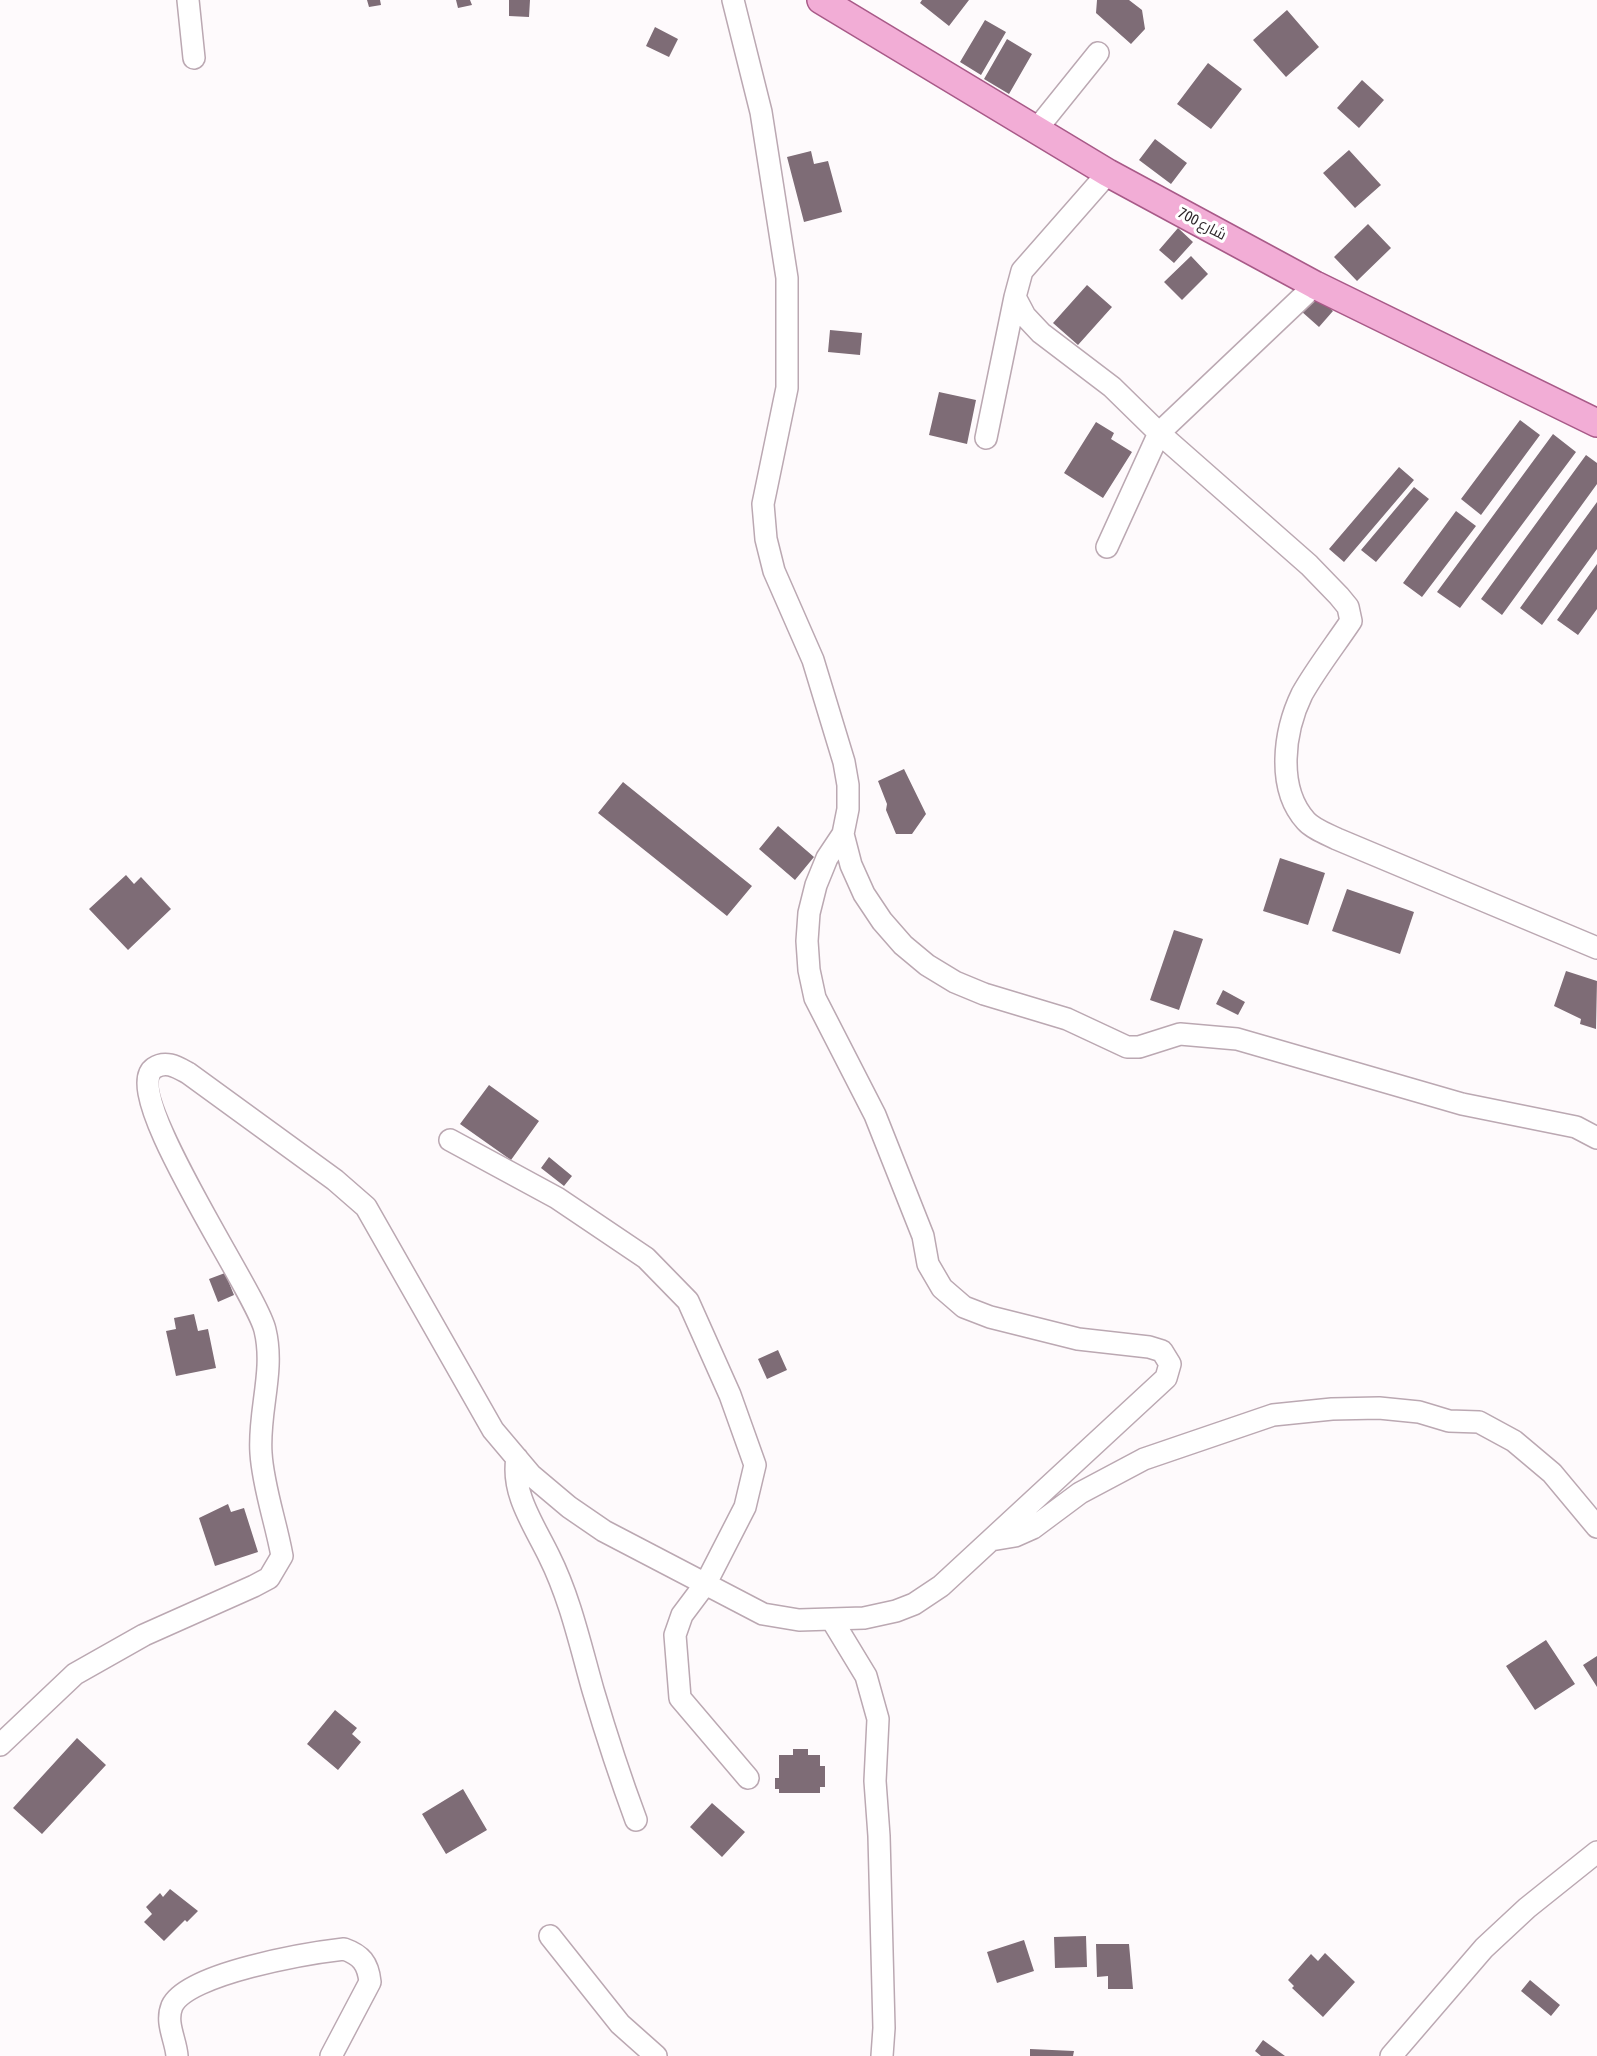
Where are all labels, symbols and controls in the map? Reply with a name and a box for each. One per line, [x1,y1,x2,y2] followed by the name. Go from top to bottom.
[1175,204,1229,244] street label: شارع 700

